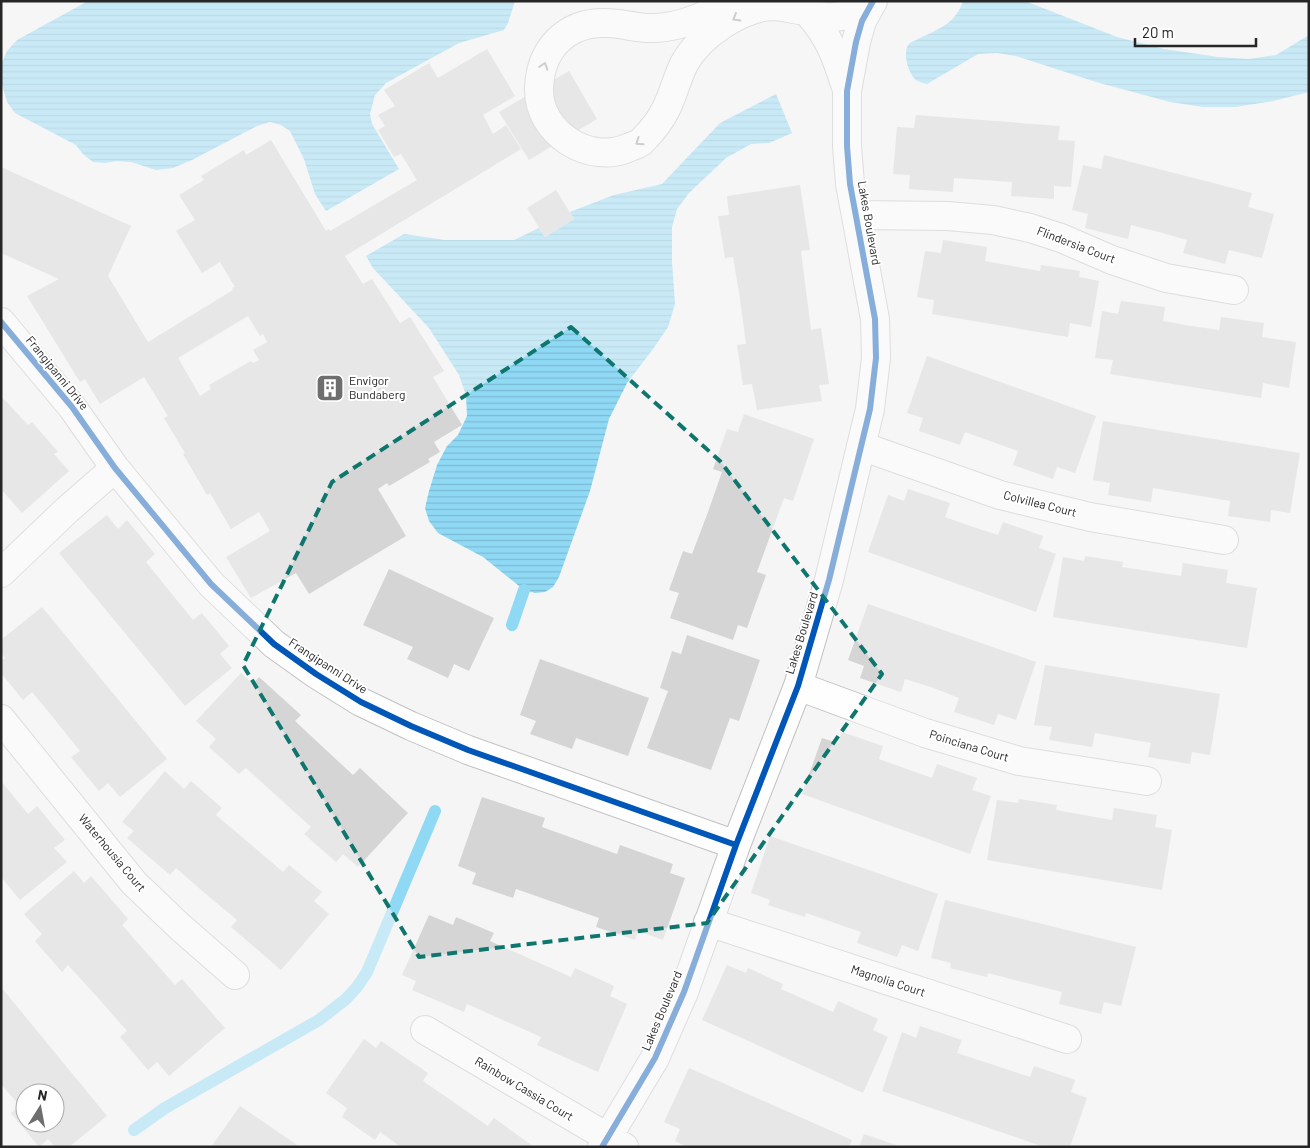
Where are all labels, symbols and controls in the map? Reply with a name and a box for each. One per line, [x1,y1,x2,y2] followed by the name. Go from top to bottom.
[732,12,741,22] one-way arrow
[1135,15,1256,47] scale bar
[1142,23,1174,41] text: 20 m
[538,62,548,71] one-way arrow
[635,136,645,145] one-way arrow
[856,180,884,266] street label: Lakes Boulevard
[1035,223,1118,265] street label: Flindersia Court
[24,333,92,412] street label: Frangipanni Drive
[315,373,345,403] building icon: Envigor Bundaberg
[349,373,405,401] place label: Envigor Bundaberg
[1002,487,1078,519] street label: Colvillea Court
[782,590,820,676] street label: Lakes Boulevard
[287,635,371,696] street label: Frangipanni Drive
[928,726,1011,764] street label: Poinciana Court
[76,811,149,894] street label: Waterhousia Court
[849,961,927,999] street label: Magnolia Court
[638,969,684,1053] street label: Lakes Boulevard
[473,1053,576,1123] street label: Rainbow Cassia Court
[15,1083,65,1133] north arrow
[36,1086,49,1104] text: N

